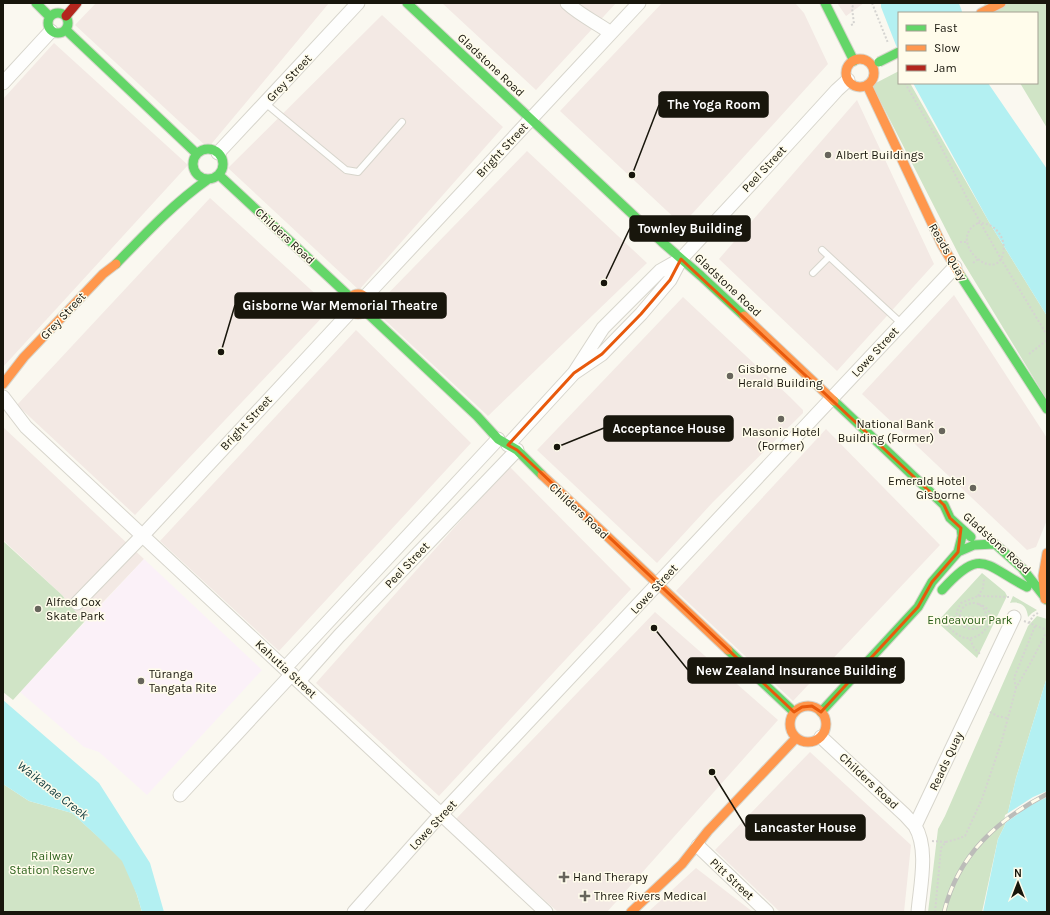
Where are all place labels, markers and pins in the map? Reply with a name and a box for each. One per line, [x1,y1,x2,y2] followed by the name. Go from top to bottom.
[659,92,768,117] callout: The Yoga Room
[836,148,924,162] place label: Albert Buildings
[823,150,833,160] marker: Albert Buildings
[630,216,750,241] callout: Townley Building
[235,293,446,318] callout: Gisborne War Memorial Theatre
[738,362,823,390] place label: Gisborne Herald Building
[725,371,735,381] marker: Gisborne Herald Building
[776,414,786,424] marker: Masonic Hotel (Former)
[604,416,733,441] callout: Acceptance House
[838,417,934,445] place label: National Bank Building (Former)
[742,425,820,453] place label: Masonic Hotel (Former)
[937,426,947,436] marker: National Bank Building (Former)
[888,474,965,502] place label: Emerald Hotel Gisborne
[968,483,978,493] marker: Emerald Hotel Gisborne
[46,595,105,623] place label: Alfred Cox Skate Park
[33,604,43,614] marker: Alfred Cox Skate Park
[688,658,904,683] callout: New Zealand Insurance Building
[149,667,217,695] place label: Tūranga Tangata Rite
[136,676,146,686] marker: Tūranga Tangata Rite
[746,815,865,840] callout: Lancaster House
[573,870,648,884] place label: Hand Therapy
[558,871,570,883] marker: Hand Therapy
[594,889,707,903] place label: Three Rivers Medical
[579,890,591,902] marker: Three Rivers Medical

